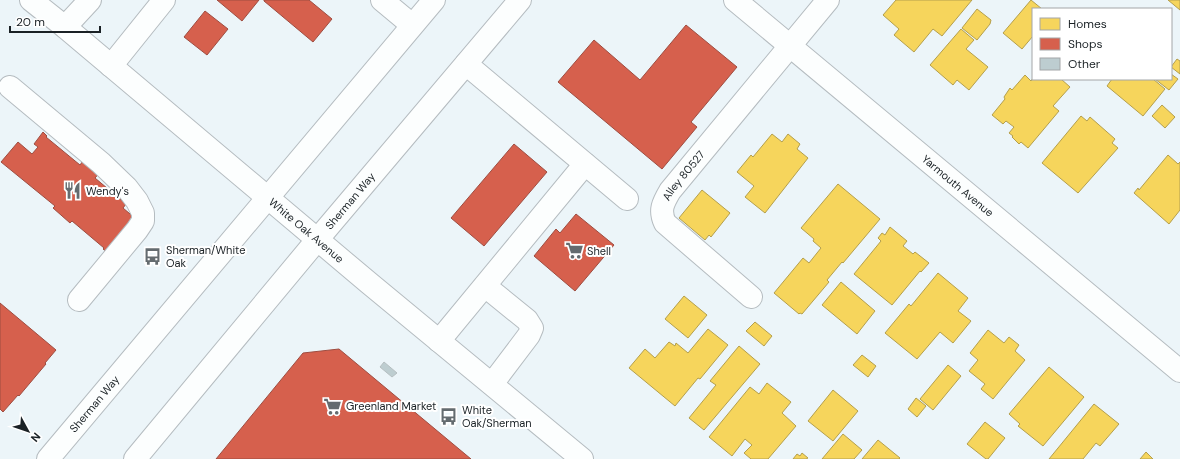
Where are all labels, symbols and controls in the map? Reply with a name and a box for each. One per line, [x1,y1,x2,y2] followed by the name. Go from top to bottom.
[10,8,100,34] scale bar
[1032,8,1172,80] legend
[16,14,45,30] text: 20 m
[1068,16,1107,32] text: Homes
[1068,36,1103,52] text: Shops
[1068,56,1101,72] text: Other
[659,148,708,203] street label: Alley 80527
[919,152,997,220] street label: Yarmouth Avenue
[322,170,378,232] street label: Sherman Way
[63,181,83,201] restaurant icon: Wendy's
[86,184,129,198] place label: Wendy's
[266,195,347,266] street label: White Oak Avenue
[564,241,584,261] supermarket icon: Shell
[166,243,246,270] place label: Sherman/White Oak
[587,244,611,258] place label: Shell
[143,246,163,266] bus stop icon: Sherman/White Oak
[66,373,122,435] street label: Sherman Way
[323,396,343,416] supermarket icon: Greenland Market
[346,399,436,413] place label: Greenland Market
[462,403,531,430] place label: White Oak/Sherman
[439,406,459,426] bus stop icon: White Oak/Sherman
[8,411,48,451] north arrow
[28,430,44,445] text: N

